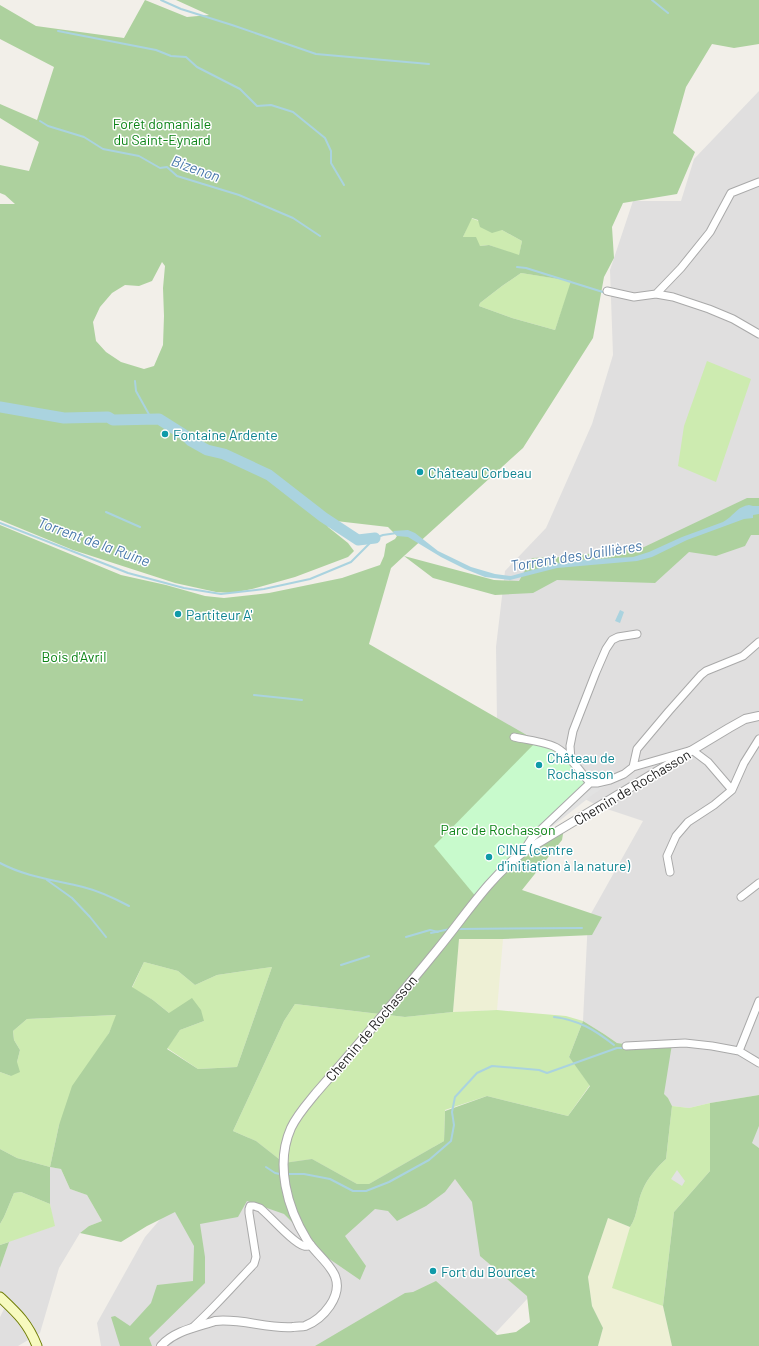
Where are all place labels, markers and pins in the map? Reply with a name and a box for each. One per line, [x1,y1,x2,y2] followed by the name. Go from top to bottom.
[173,426,278,443] place label: Fontaine Ardente
[160,429,170,439] marker: Fontaine Ardente
[428,464,532,481] place label: Château Corbeau
[415,467,425,477] marker: Château Corbeau
[186,606,253,623] place label: Partiteur A'
[173,609,183,619] marker: Partiteur A'
[547,749,615,782] place label: Château de Rochasson
[534,760,544,770] marker: Château de Rochasson
[497,841,630,874] place label: CINE (centre d'initiation à la nature)
[484,852,494,862] marker: CINE (centre d'initiation à la nature)
[441,1263,536,1280] place label: Fort du Bourcet
[428,1266,438,1276] marker: Fort du Bourcet

